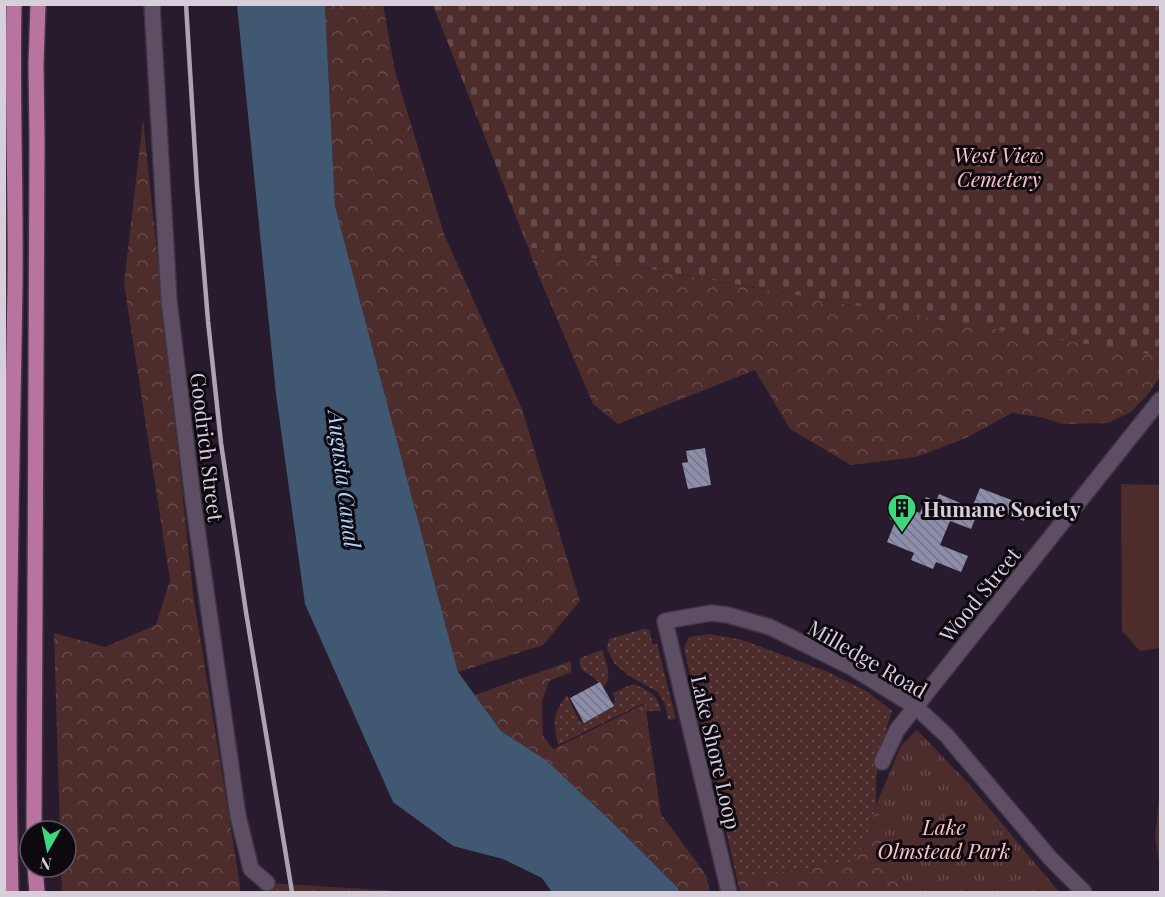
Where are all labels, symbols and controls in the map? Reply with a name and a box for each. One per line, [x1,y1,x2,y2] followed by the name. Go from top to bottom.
[954,140,1044,192] park label: West View Cemetery
[185,371,231,524] street label: Goodrich Street
[321,407,368,550] water label: Augusta Canal
[886,492,918,534] building icon: Humane Society
[923,494,1081,522] place label: Humane Society
[931,540,1026,648] street label: Wood Street
[803,612,933,704] street label: Milledge Road
[686,672,748,832] street label: Lake Shore Loop
[878,812,1011,864] park label: Lake Olmstead Park
[18,819,78,879] north arrow
[38,853,53,876] text: N

